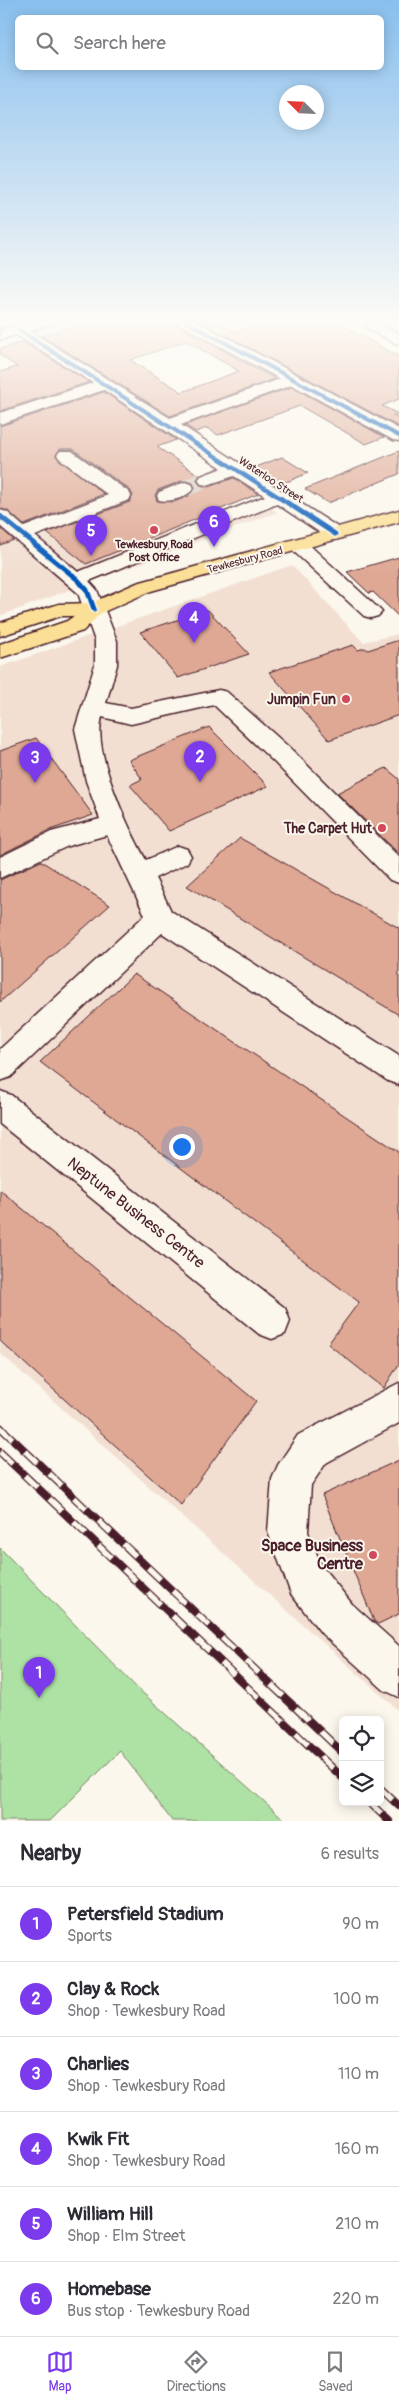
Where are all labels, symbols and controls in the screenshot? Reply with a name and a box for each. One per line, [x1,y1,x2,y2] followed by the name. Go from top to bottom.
[15,15,384,70] search box
[33,29,61,57] icon: search
[73,31,166,55] text: Search here
[279,85,324,130] north arrow
[236,454,306,506] street label: Waterloo Street
[198,506,230,547] pin: 6
[75,515,107,556] pin: 5
[148,524,160,536] marker: Tewkesbury Road Post Office
[114,538,193,564] place label: Tewkesbury Road Post Office
[206,544,284,576] street label: Tewkesbury Road
[178,602,210,643] pin: 4
[267,691,336,708] place label: Jumpin Fun
[340,693,352,705] marker: Jumpin Fun
[184,741,216,782] pin: 2
[19,742,51,783] pin: 3
[283,820,372,837] place label: The Carpet Hut
[376,822,388,834] marker: The Carpet Hut
[169,1134,195,1160] your location
[63,1153,209,1273] street label: Neptune Business Centre
[261,1536,364,1574] place label: Space Business Centre
[367,1549,379,1561] marker: Space Business Centre
[23,1657,55,1698] pin: 1
[339,1716,384,1806] map controls
[339,1716,384,1761] button: locate
[339,1761,384,1806] button: layers
[20,1840,81,1867] text: Nearby
[321,1844,379,1864] text: 6 results
[67,1902,224,1926] text: Petersfield Stadium
[33,1914,39,1934] text: 1
[342,1914,379,1934] text: 90 m
[67,1926,112,1946] text: Sports
[67,1977,159,2001] text: Clay & Rock
[32,1989,40,2009] text: 2
[333,1989,379,2009] text: 100 m
[67,2001,226,2021] text: Shop · Tewkesbury Road
[67,2052,129,2076] text: Charlies
[32,2064,40,2084] text: 3
[338,2064,379,2084] text: 110 m
[67,2076,226,2096] text: Shop · Tewkesbury Road
[67,2127,129,2151] text: Kwik Fit
[31,2139,41,2159] text: 4
[335,2139,379,2159] text: 160 m
[67,2151,226,2171] text: Shop · Tewkesbury Road
[67,2202,153,2226] text: William Hill
[32,2214,40,2234] text: 5
[335,2214,379,2234] text: 210 m
[67,2226,185,2246] text: Shop · Elm Street
[67,2277,151,2301] text: Homebase
[31,2289,41,2309] text: 6
[333,2289,379,2309] text: 220 m
[67,2301,250,2321] text: Bus stop · Tewkesbury Road
[46,2348,74,2395] tab: Map
[166,2348,226,2395] tab: Directions
[318,2348,353,2395] tab: Saved

